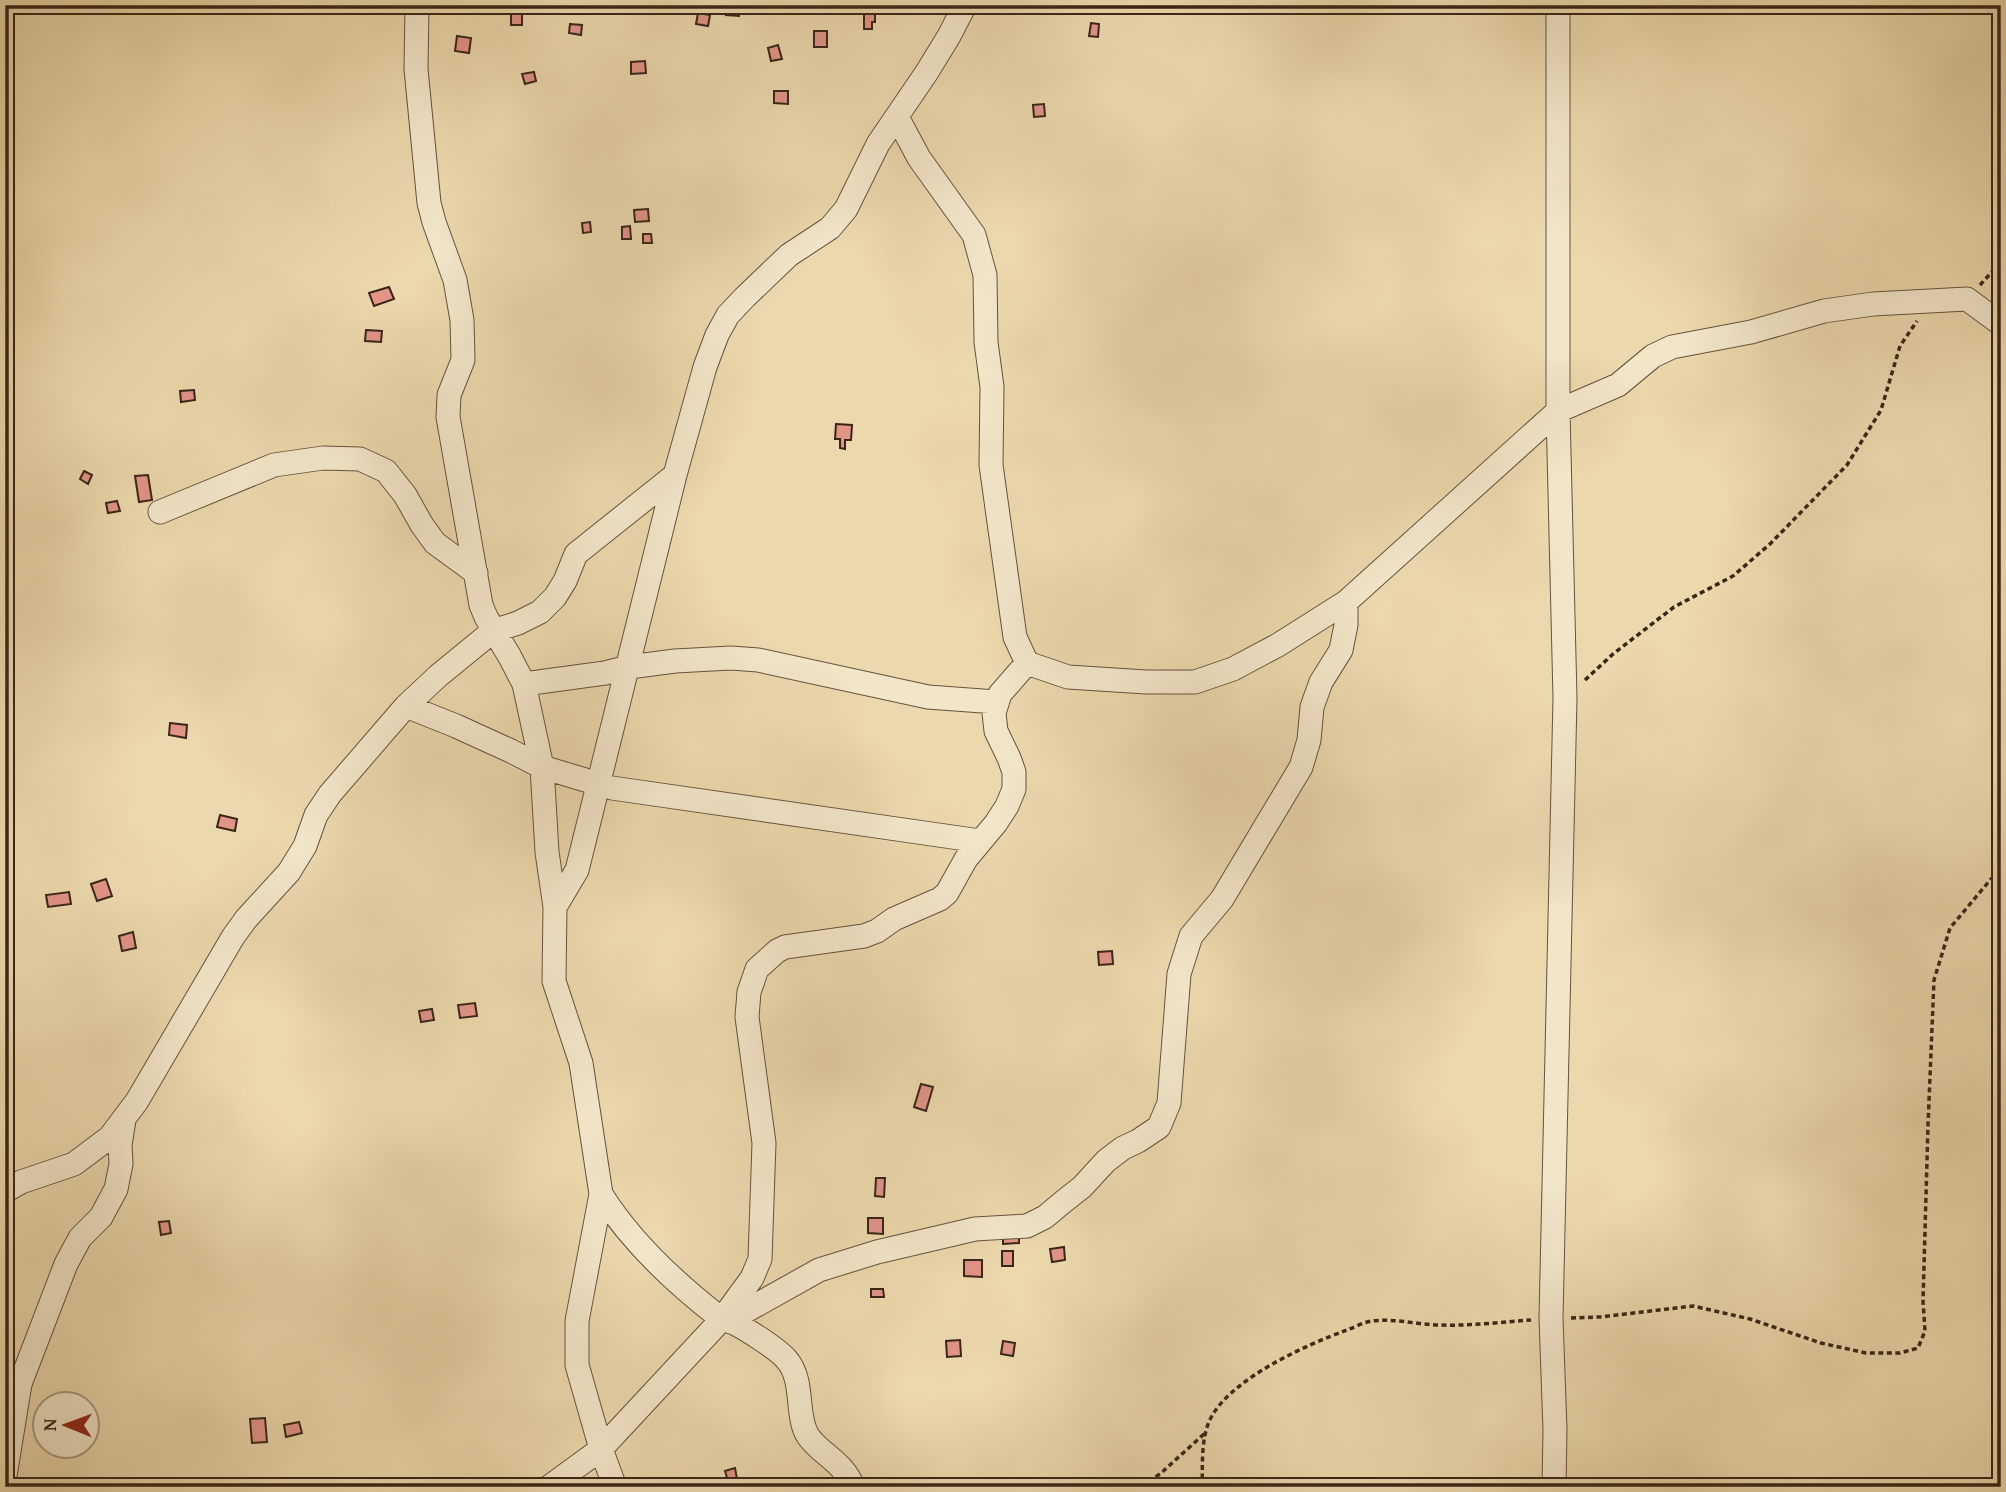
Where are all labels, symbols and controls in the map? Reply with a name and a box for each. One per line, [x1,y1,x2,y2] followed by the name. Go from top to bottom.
[32,1390,102,1460] north arrow
[35,1418,63,1431] text: N

